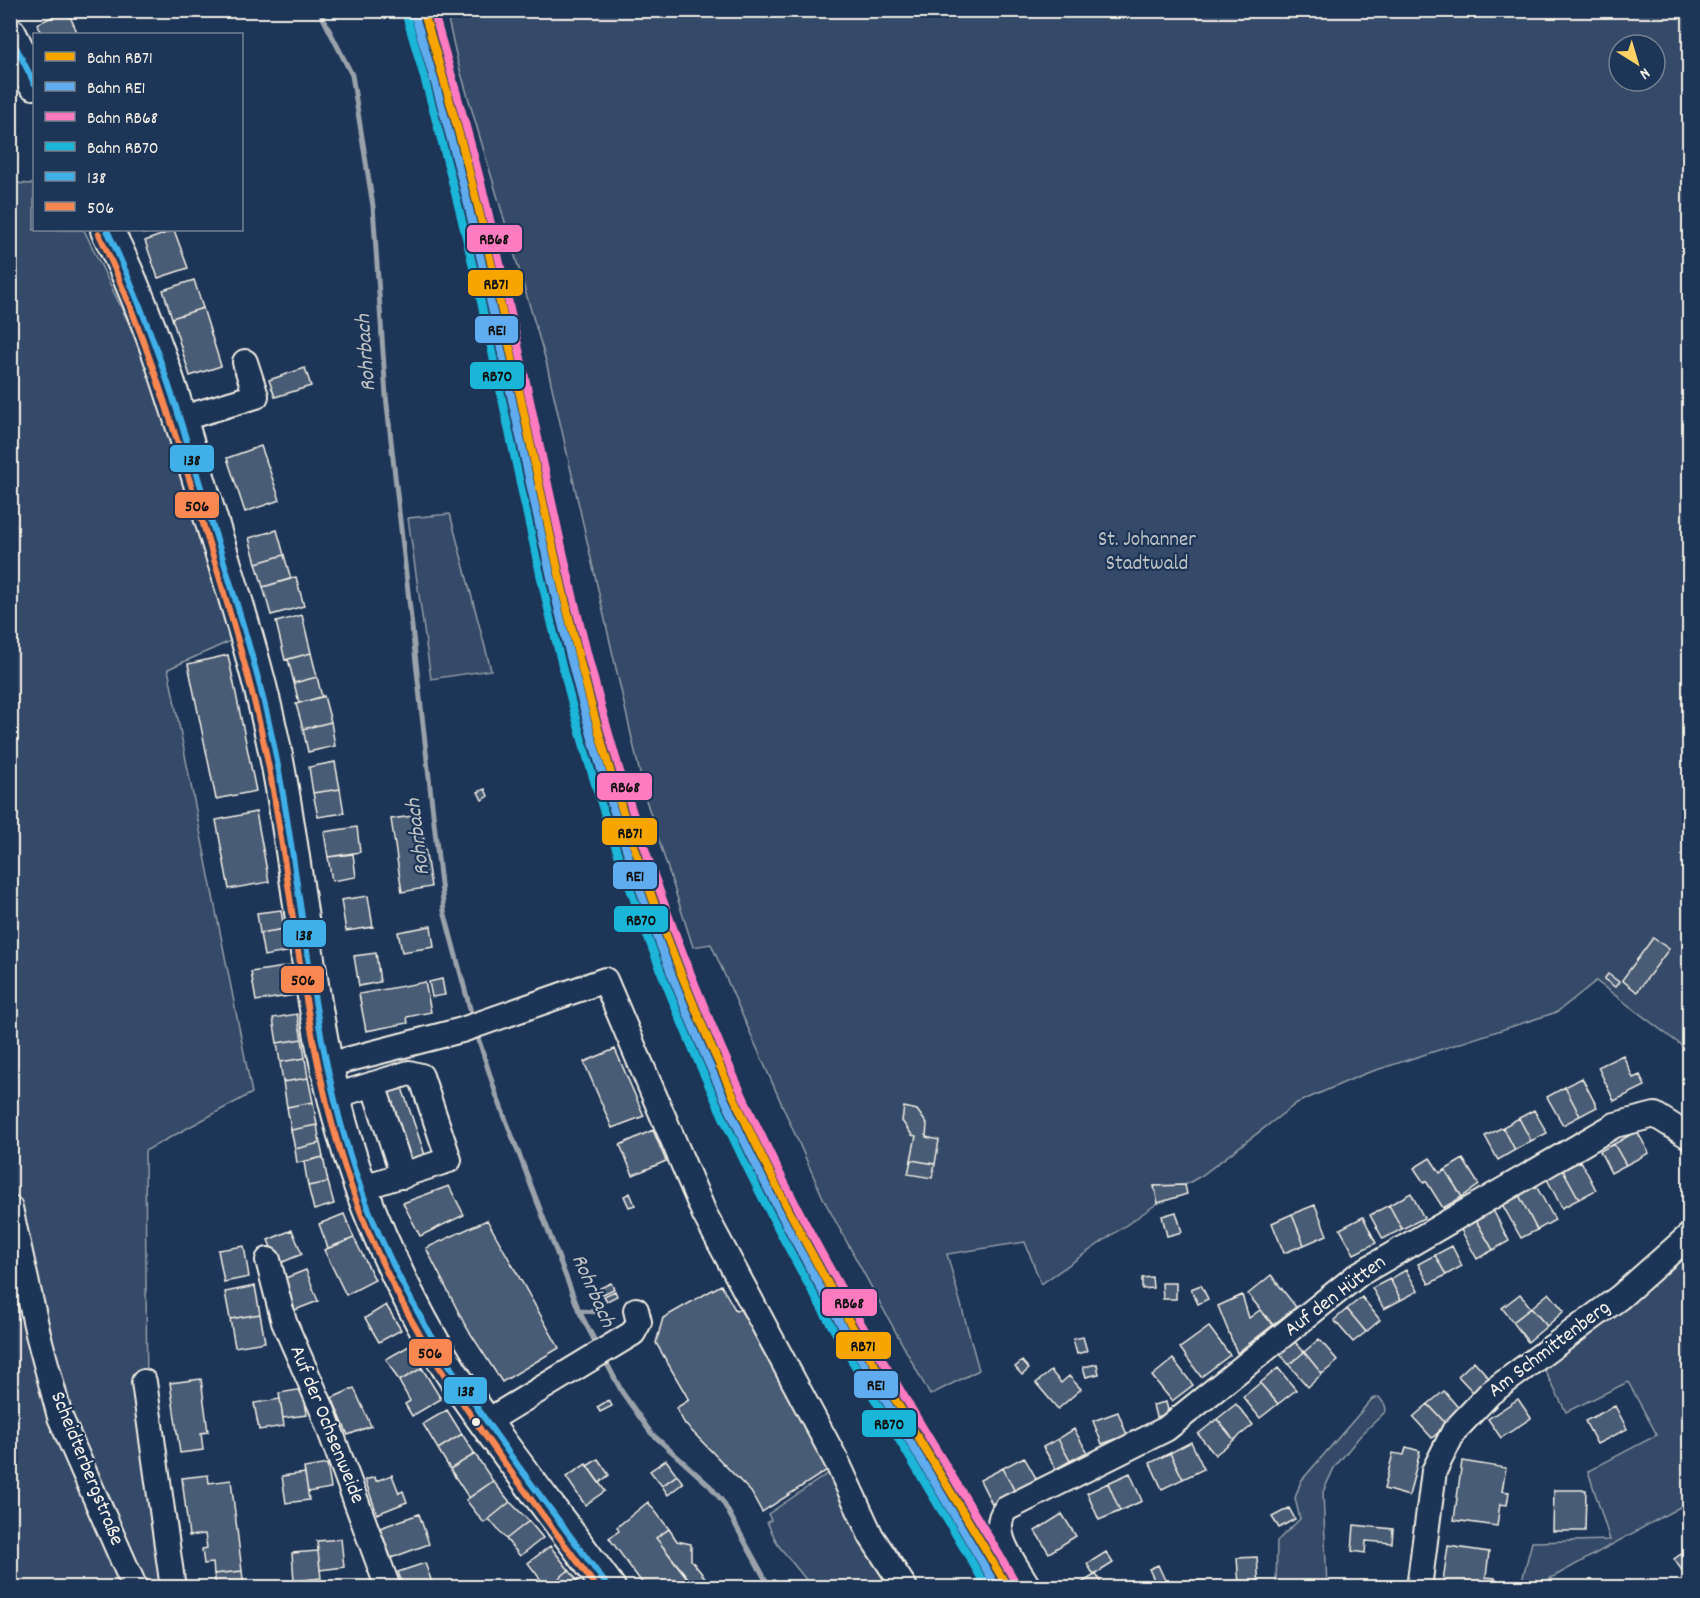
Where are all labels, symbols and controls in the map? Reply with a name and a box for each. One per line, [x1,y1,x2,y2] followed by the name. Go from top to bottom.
[33,33,243,231] legend
[1607,33,1667,93] north arrow
[87,47,153,72] text: Bahn RB71
[1634,61,1655,85] text: N
[87,77,146,102] text: Bahn RE1
[87,107,158,132] text: Bahn RB68
[87,137,159,162] text: Bahn RB70
[87,167,106,192] text: 138
[87,197,114,222] text: 506
[466,224,523,253] line badge: RB68
[479,229,509,252] text: RB68
[467,269,524,297] line badge: RB71
[483,274,509,297] text: RB71
[349,312,385,393] water label: Rohrbach
[474,315,519,344] line badge: RE1
[488,320,506,343] text: RE1
[469,361,525,390] line badge: RB70
[482,366,512,389] text: RB70
[169,444,215,473] line badge: 138
[183,450,201,473] text: 138
[174,491,220,519] line badge: 506
[185,496,209,519] text: 506
[1098,526,1196,580] park label: St. Johanner Stadtwald
[596,772,653,801] line badge: RB68
[610,777,640,800] text: RB68
[399,796,439,877] water label: Rohrbach
[601,817,658,846] line badge: RB71
[617,823,643,846] text: RB71
[612,861,658,890] line badge: RE1
[626,866,644,889] text: RE1
[613,905,669,933] line badge: RB70
[626,910,656,933] text: RB70
[282,919,327,948] line badge: 138
[295,925,313,948] text: 138
[280,965,325,994] line badge: 506
[291,970,315,993] text: 506
[562,1249,622,1334] water label: Rohrbach
[1279,1249,1393,1345] street label: Auf den Hütten
[821,1288,878,1317] line badge: RB68
[834,1293,864,1316] text: RB68
[1483,1294,1617,1406] street label: Am Schmittenberg
[835,1331,892,1360] line badge: RB71
[850,1336,876,1359] text: RB71
[408,1338,453,1367] line badge: 506
[281,1341,371,1509] street label: Auf der Ochsenweide
[418,1343,442,1366] text: 506
[853,1370,899,1399] line badge: RE1
[867,1375,885,1398] text: RE1
[443,1376,488,1405] line badge: 138
[457,1381,475,1404] text: 138
[41,1387,131,1551] street label: Scheidterbergstraße
[861,1409,917,1438] line badge: RB70
[874,1414,904,1437] text: RB70
[470,1416,482,1428] unlabelled marker

